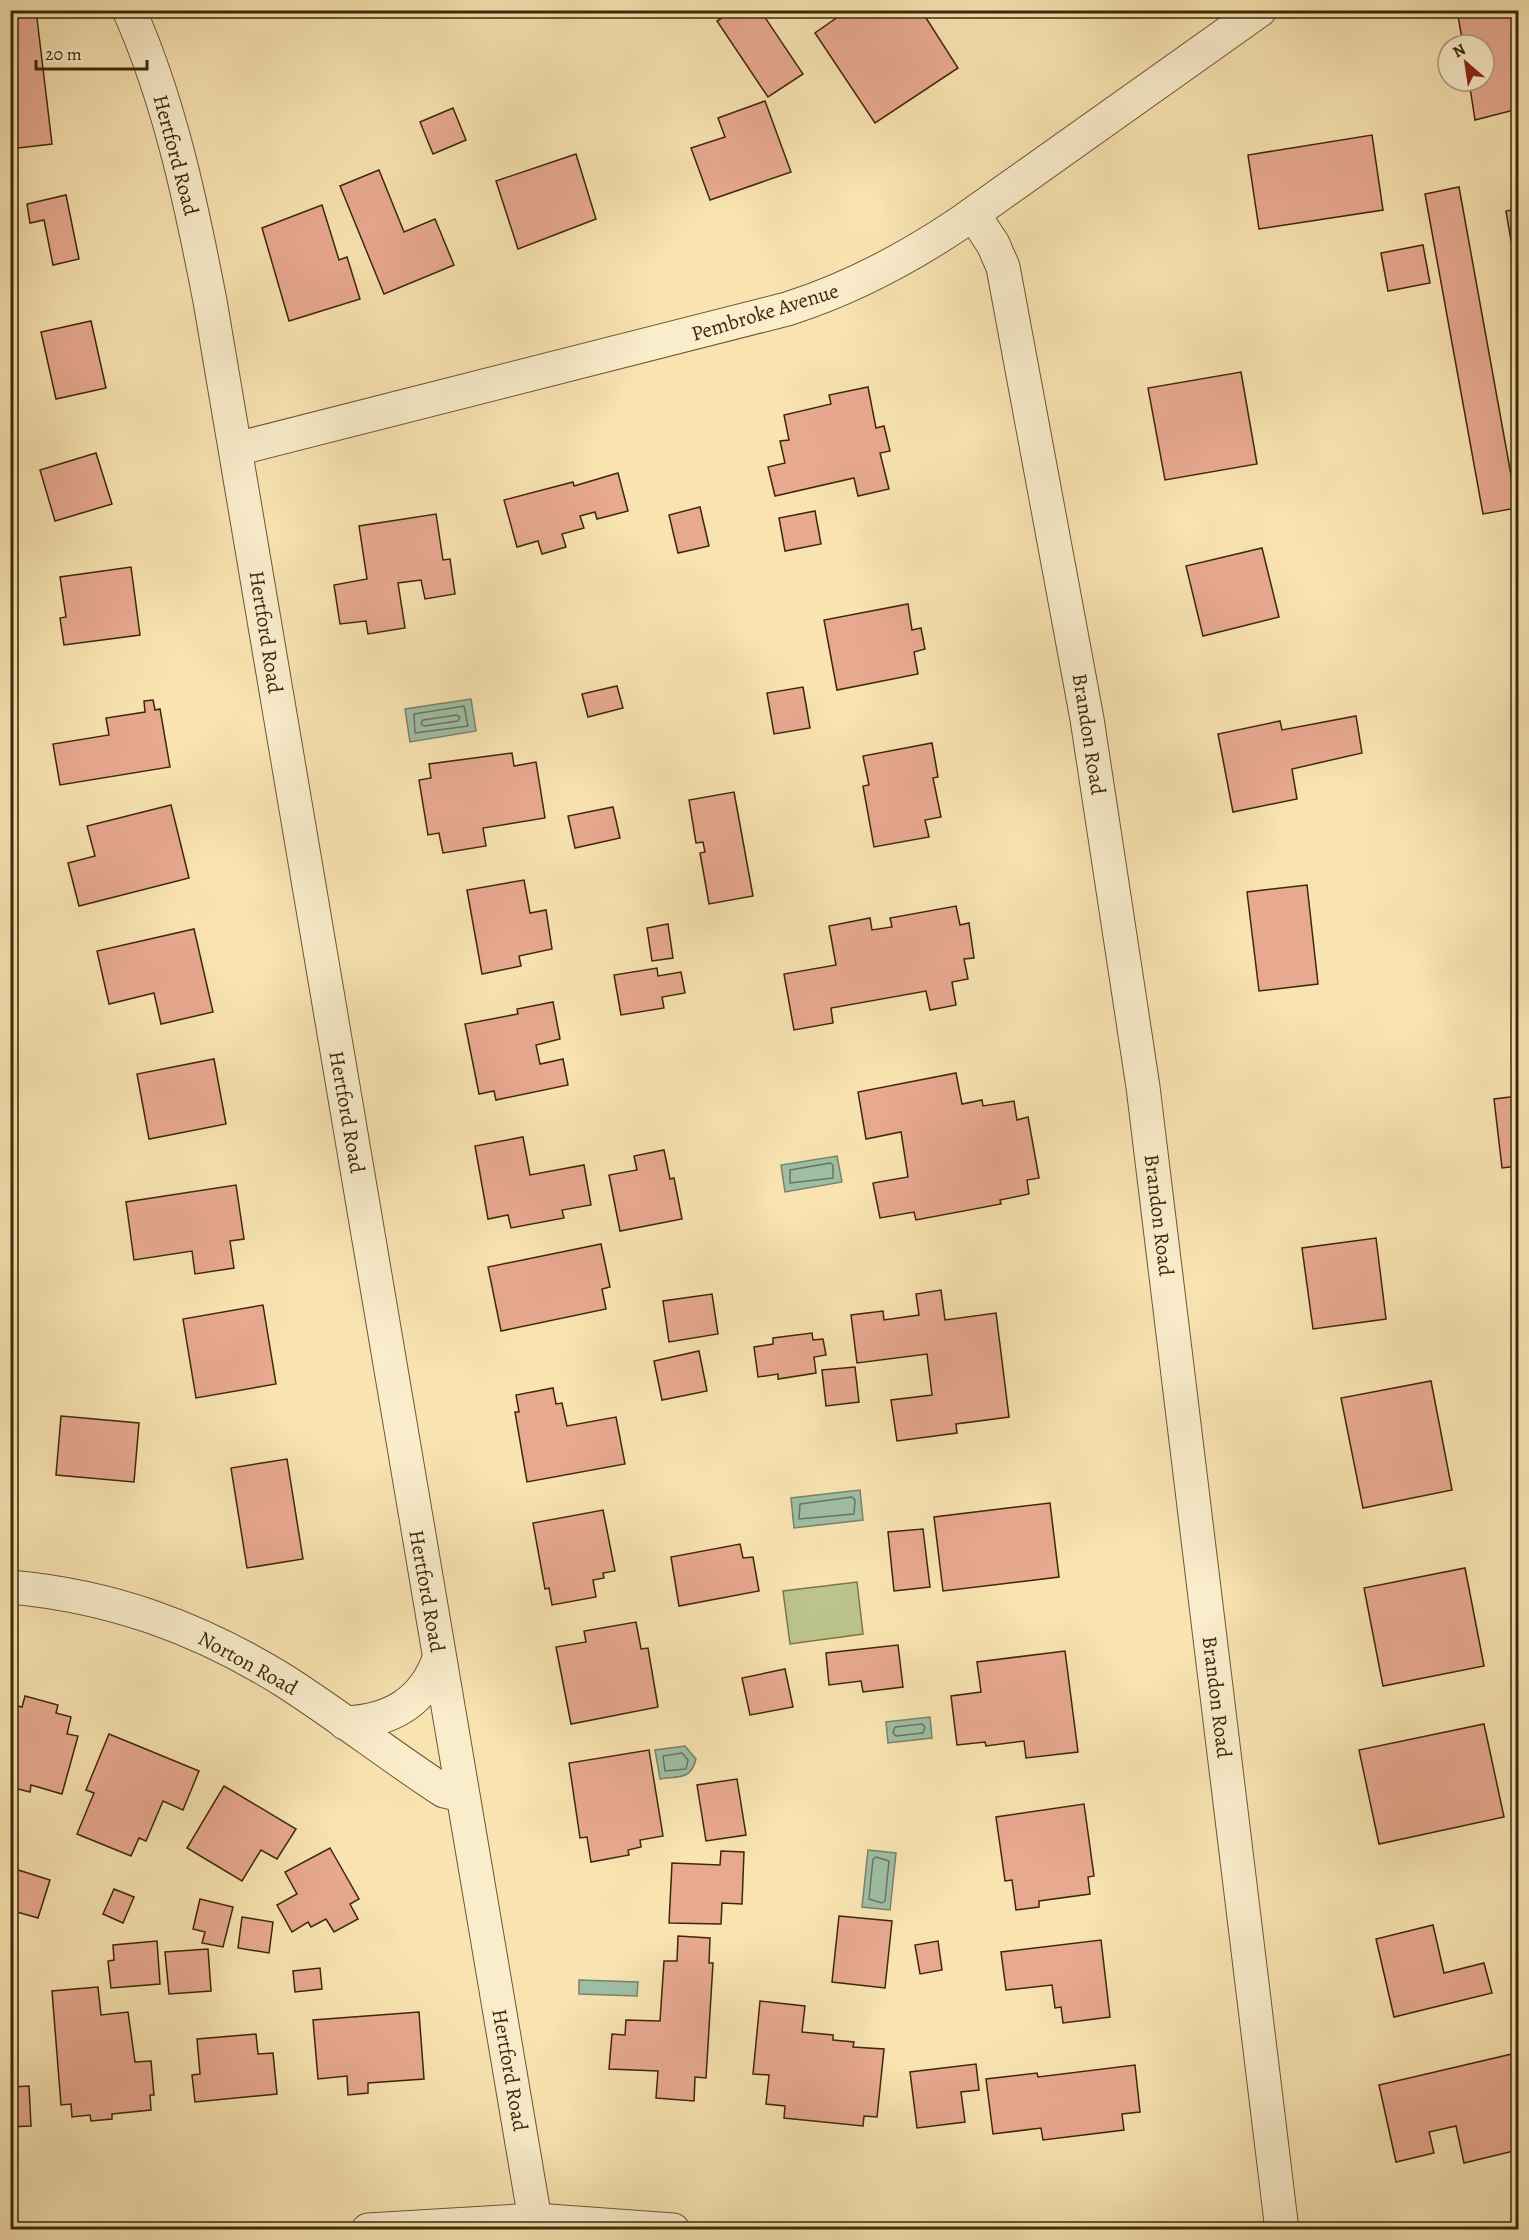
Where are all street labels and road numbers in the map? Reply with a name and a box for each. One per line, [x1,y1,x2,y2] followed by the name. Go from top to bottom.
[146,92,206,219] street label: Hertford Road
[688,276,842,348] street label: Pembroke Avenue
[242,569,290,696] street label: Hertford Road
[1066,671,1113,797] street label: Brandon Road
[322,1049,372,1176] street label: Hertford Road
[1138,1152,1180,1278] street label: Brandon Road
[402,1528,452,1655] street label: Hertford Road
[193,1624,303,1702] street label: Norton Road
[1196,1634,1238,1760] street label: Brandon Road
[485,2007,535,2134] street label: Hertford Road

